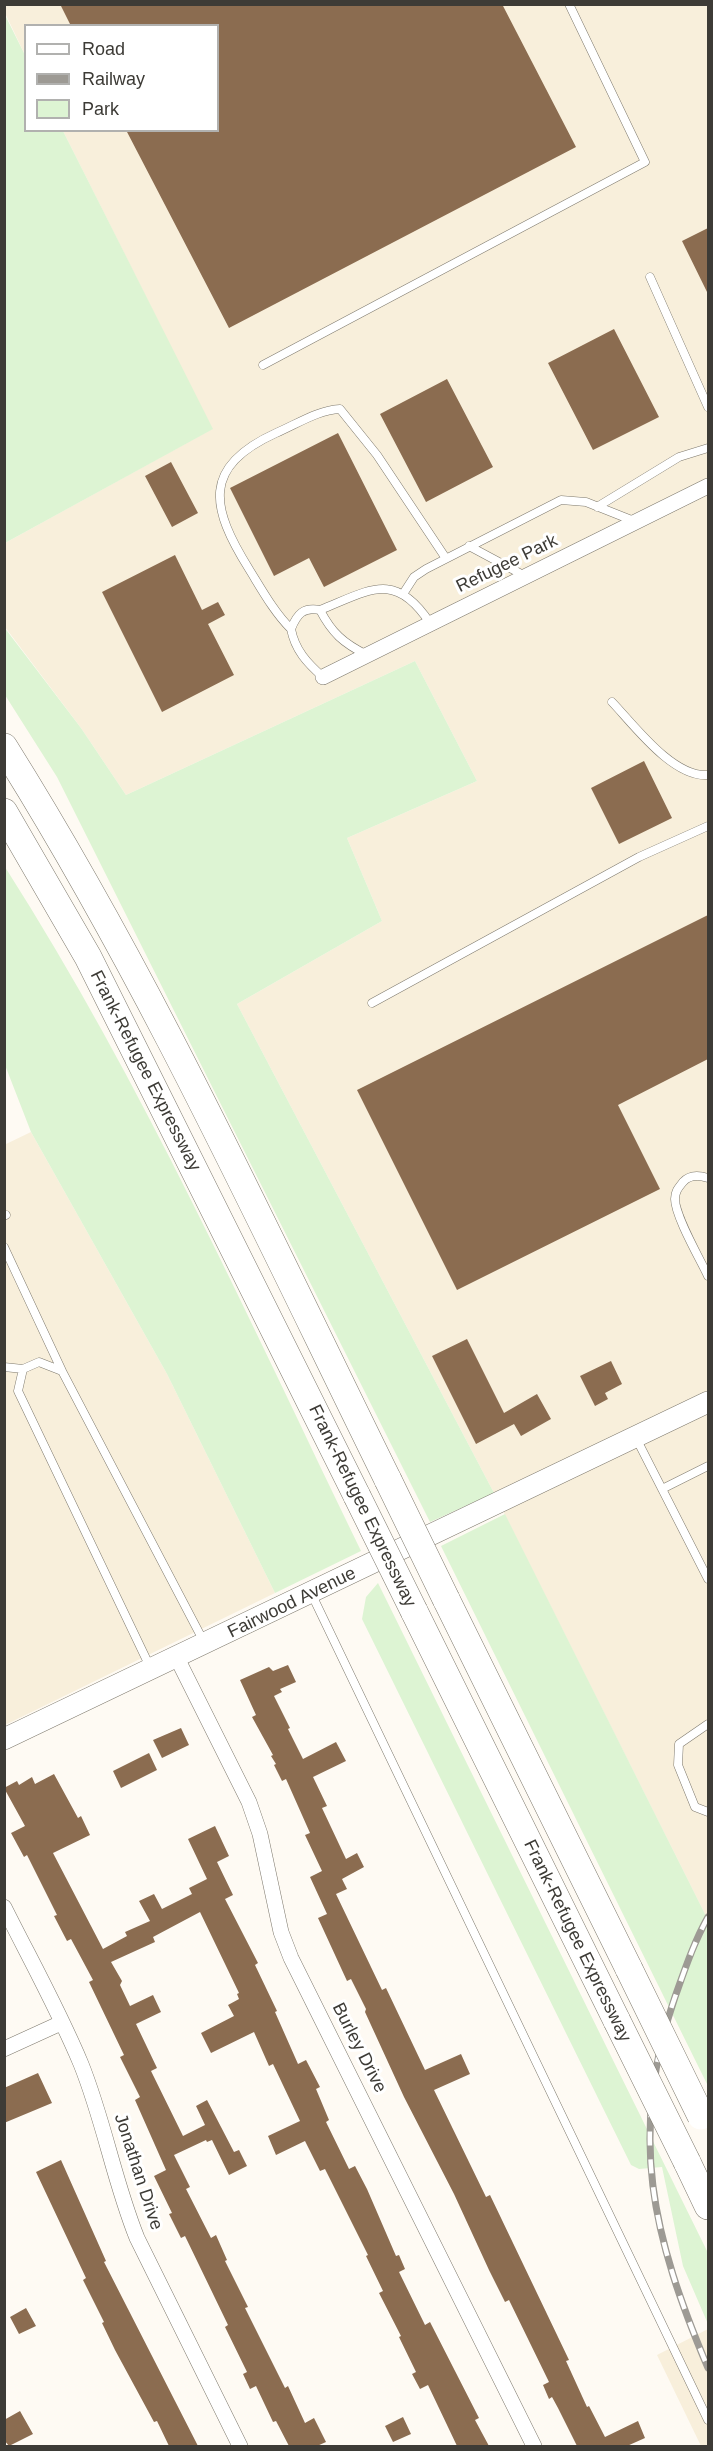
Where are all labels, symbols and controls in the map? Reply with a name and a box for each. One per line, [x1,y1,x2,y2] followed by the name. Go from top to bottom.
[24,24,219,132] legend
[82,39,125,59] text: Road
[82,69,145,89] text: Railway
[82,99,119,119] text: Park
[453,530,561,598] street label: Refugee Park
[85,967,205,1175] street label: Frank-Refugee Expressway
[304,1401,420,1611] street label: Frank-Refugee Expressway
[224,1563,360,1643] street label: Fairwood Avenue
[519,1836,635,2046] street label: Frank-Refugee Expressway
[327,1999,391,2097] street label: Burley Drive
[109,2111,167,2233] street label: Jonathan Drive

